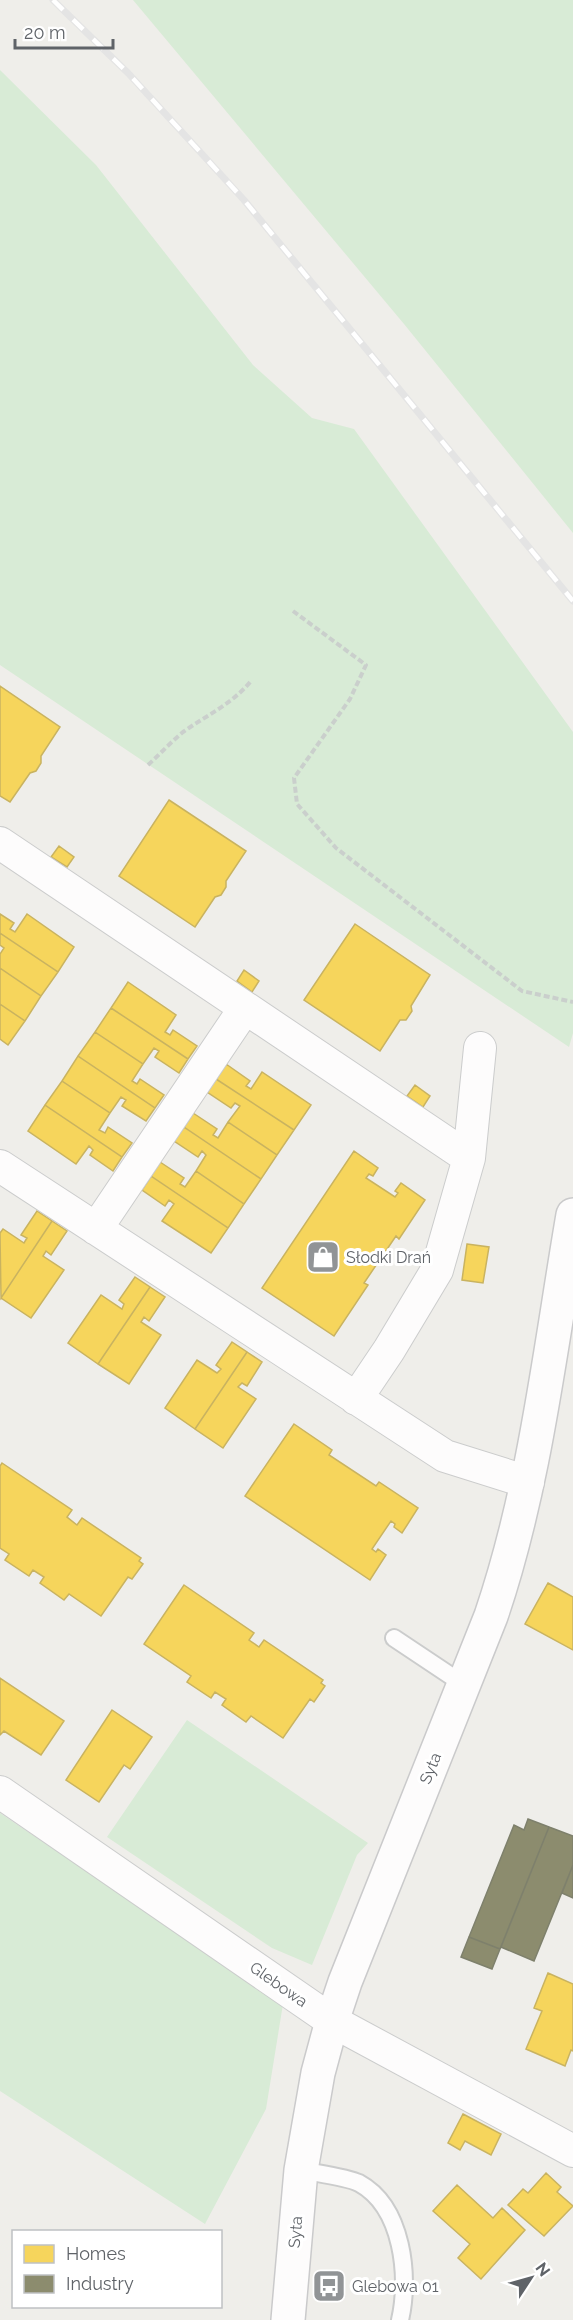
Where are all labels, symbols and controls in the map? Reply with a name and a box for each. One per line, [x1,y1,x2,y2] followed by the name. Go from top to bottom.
[15,12,112,50] scale bar
[24,22,66,43] text: 20 m
[305,1239,341,1275] shop icon: Słodki Drań
[346,1248,431,1267] place label: Słodki Drań
[416,1750,445,1787] street label: Syta
[246,1958,311,2011] street label: Glebowa
[285,2215,306,2249] street label: Syta
[12,2230,222,2308] legend
[66,2243,126,2264] text: Homes
[501,2248,561,2308] north arrow
[531,2259,554,2280] text: N
[311,2268,347,2304] bus stop icon: Glebowa 01
[66,2273,134,2294] text: Industry
[352,2277,439,2296] place label: Glebowa 01

